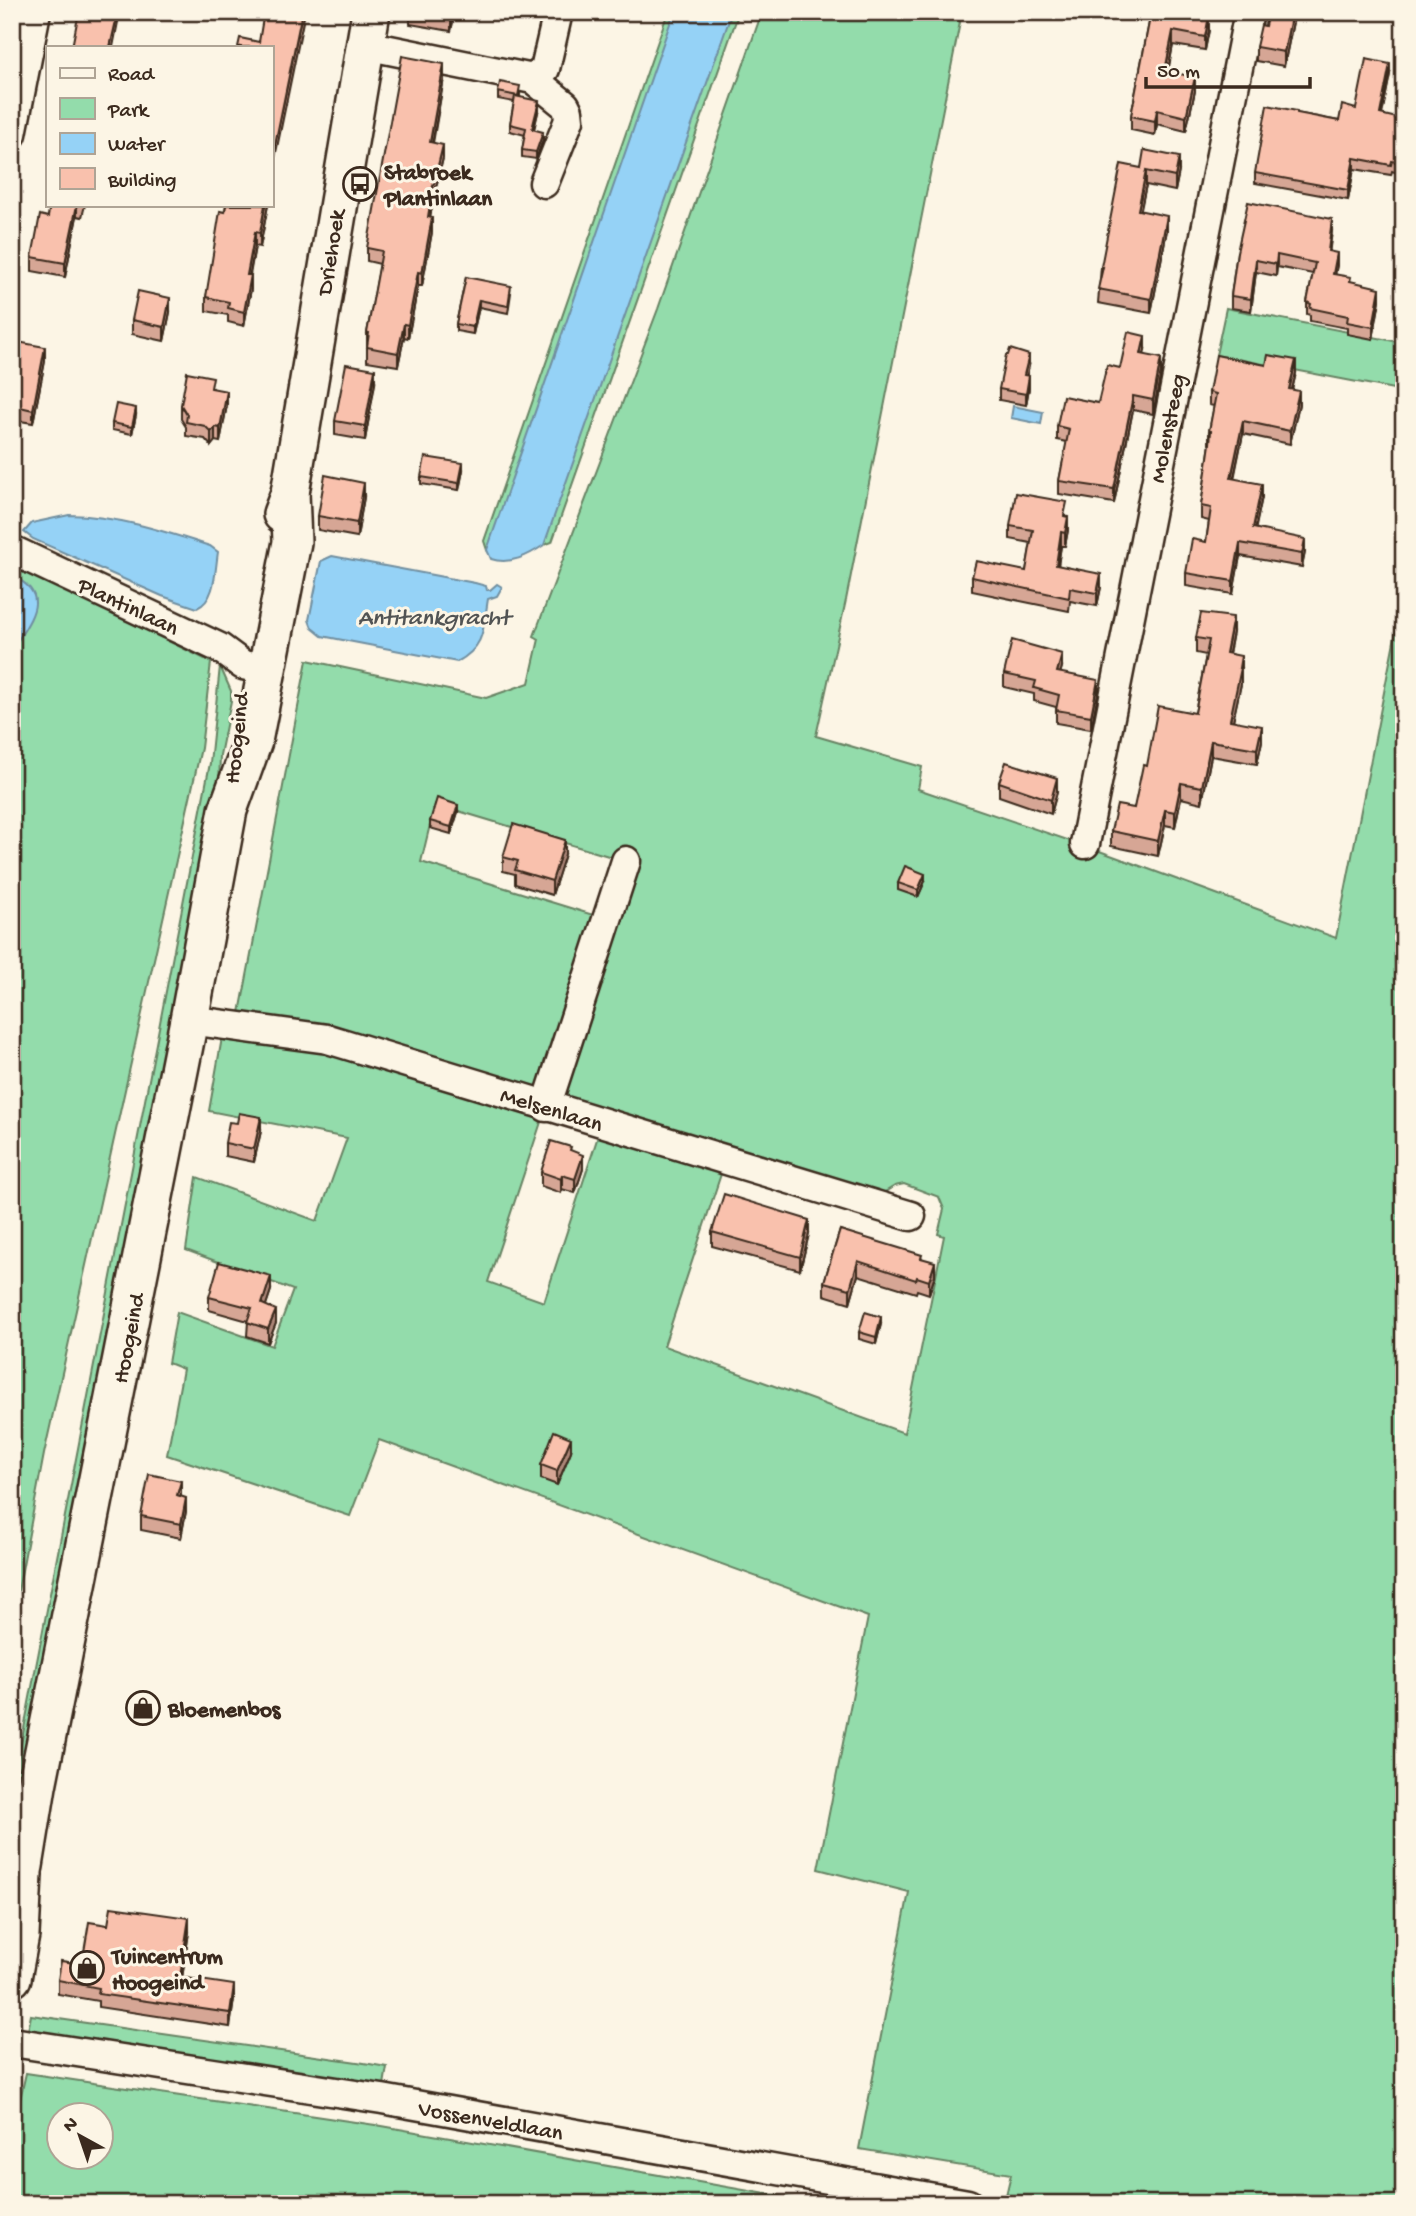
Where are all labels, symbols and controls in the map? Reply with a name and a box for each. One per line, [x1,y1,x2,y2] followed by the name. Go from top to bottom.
[46,46,273,206] legend
[1146,46,1311,90] scale bar
[1157,61,1200,86] text: 50 m
[108,64,156,89] text: Road
[107,100,151,125] text: Park
[108,134,166,159] text: Water
[382,161,493,214] place label: Stabroek Plantinlaan
[341,165,379,203] bus stop icon: Stabroek Plantinlaan
[107,170,177,195] text: Building
[312,205,353,299] street label: Driehoek
[1146,372,1193,485] street label: Molensteeg
[72,573,182,643] street label: Plantinlaan
[358,605,514,634] water label: Antitankgracht
[220,690,257,785] street label: Hoogeind
[496,1083,606,1140] street label: Melsenlaan
[108,1290,153,1386] street label: Hoogeind
[124,1689,162,1727] shop icon: Bloemenbos
[167,1698,282,1725] place label: Bloemenbos
[110,1945,223,1998] place label: Tuincentrum Hoogeind
[68,1949,106,1987] shop icon: Tuincentrum Hoogeind
[415,2096,565,2148] street label: Vossenveldlaan
[46,2100,116,2170] north arrow
[59,2113,83,2138] text: N

